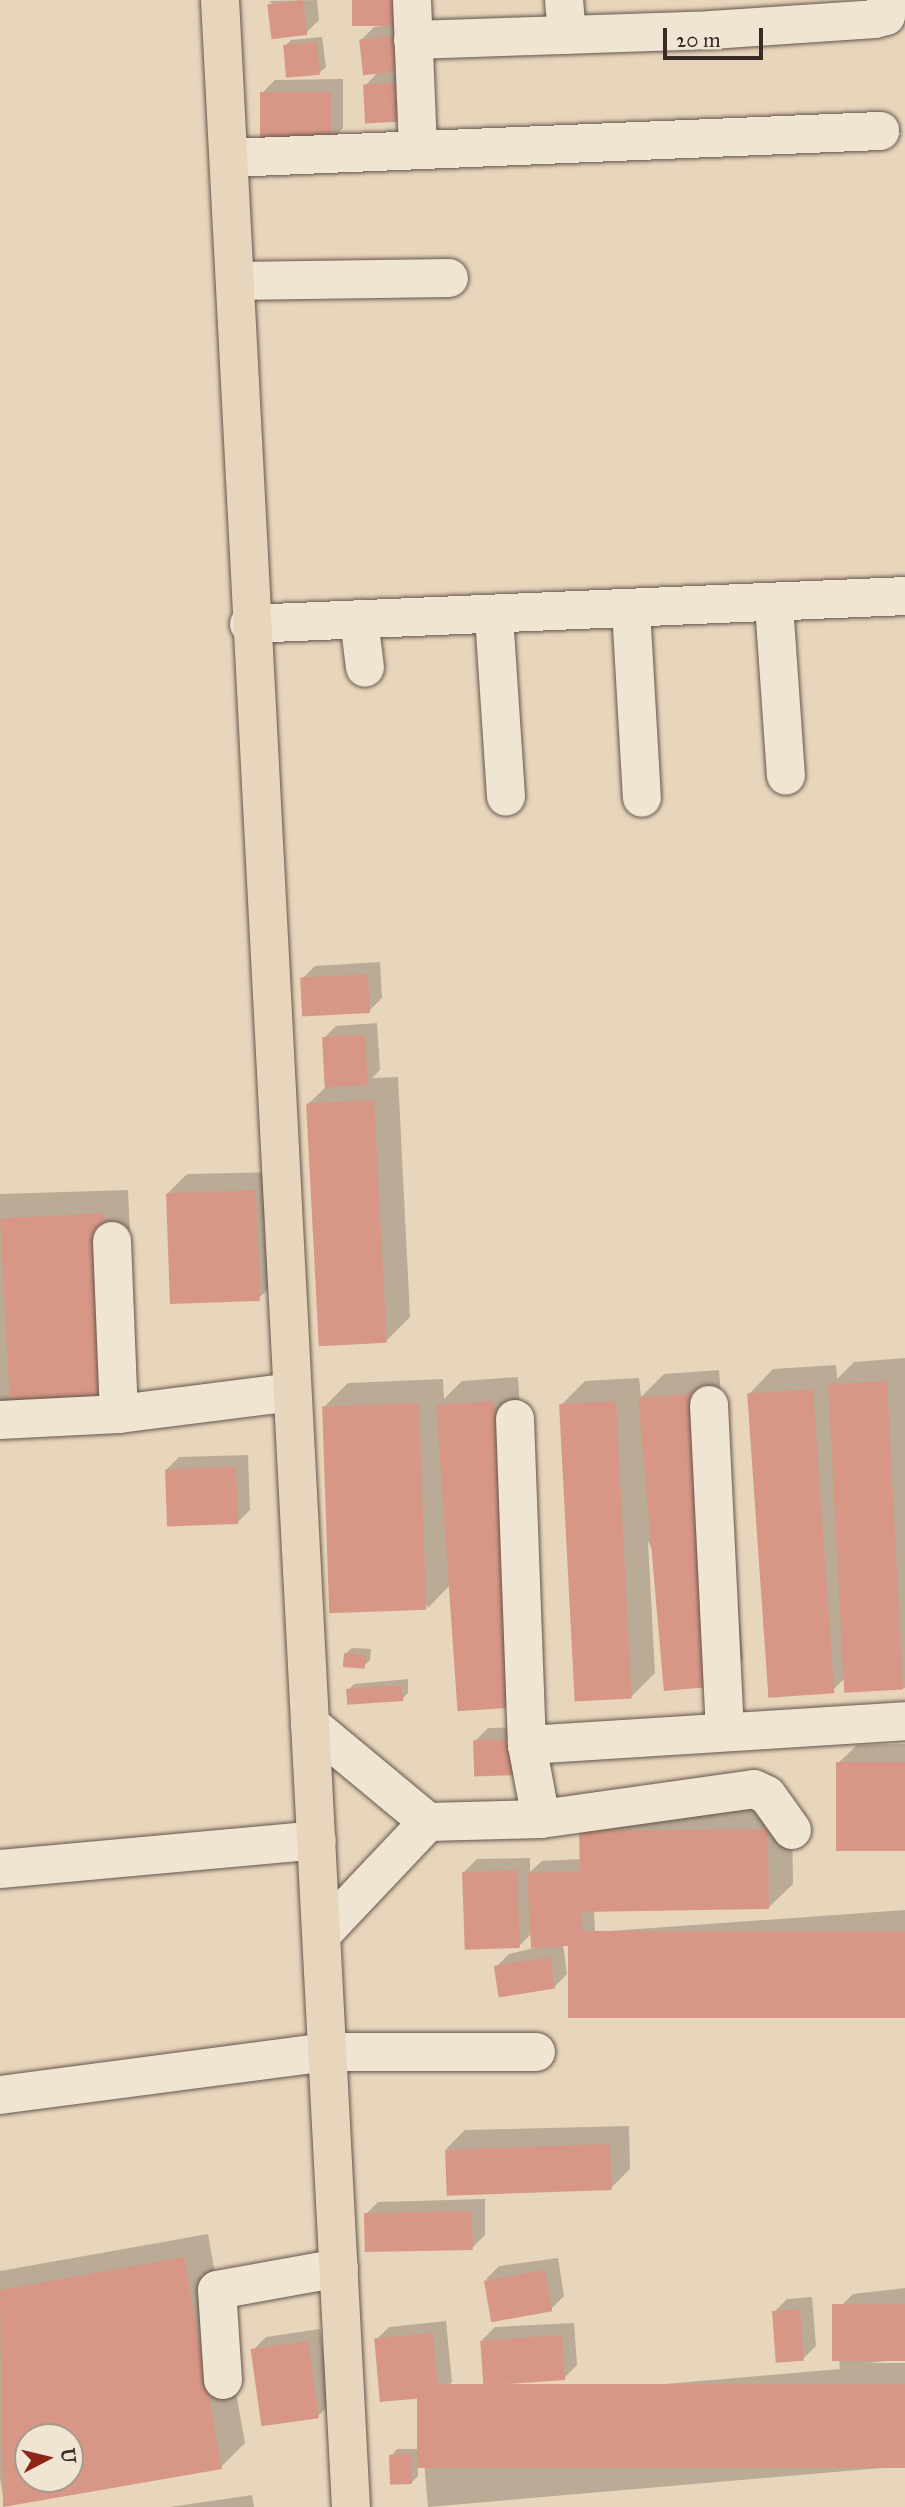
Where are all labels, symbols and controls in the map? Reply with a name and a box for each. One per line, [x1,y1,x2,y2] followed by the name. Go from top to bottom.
[667,14,767,58] scale bar
[676,27,721,53] text: 20 m
[14,2423,84,2493] north arrow
[56,2447,81,2464] text: U

